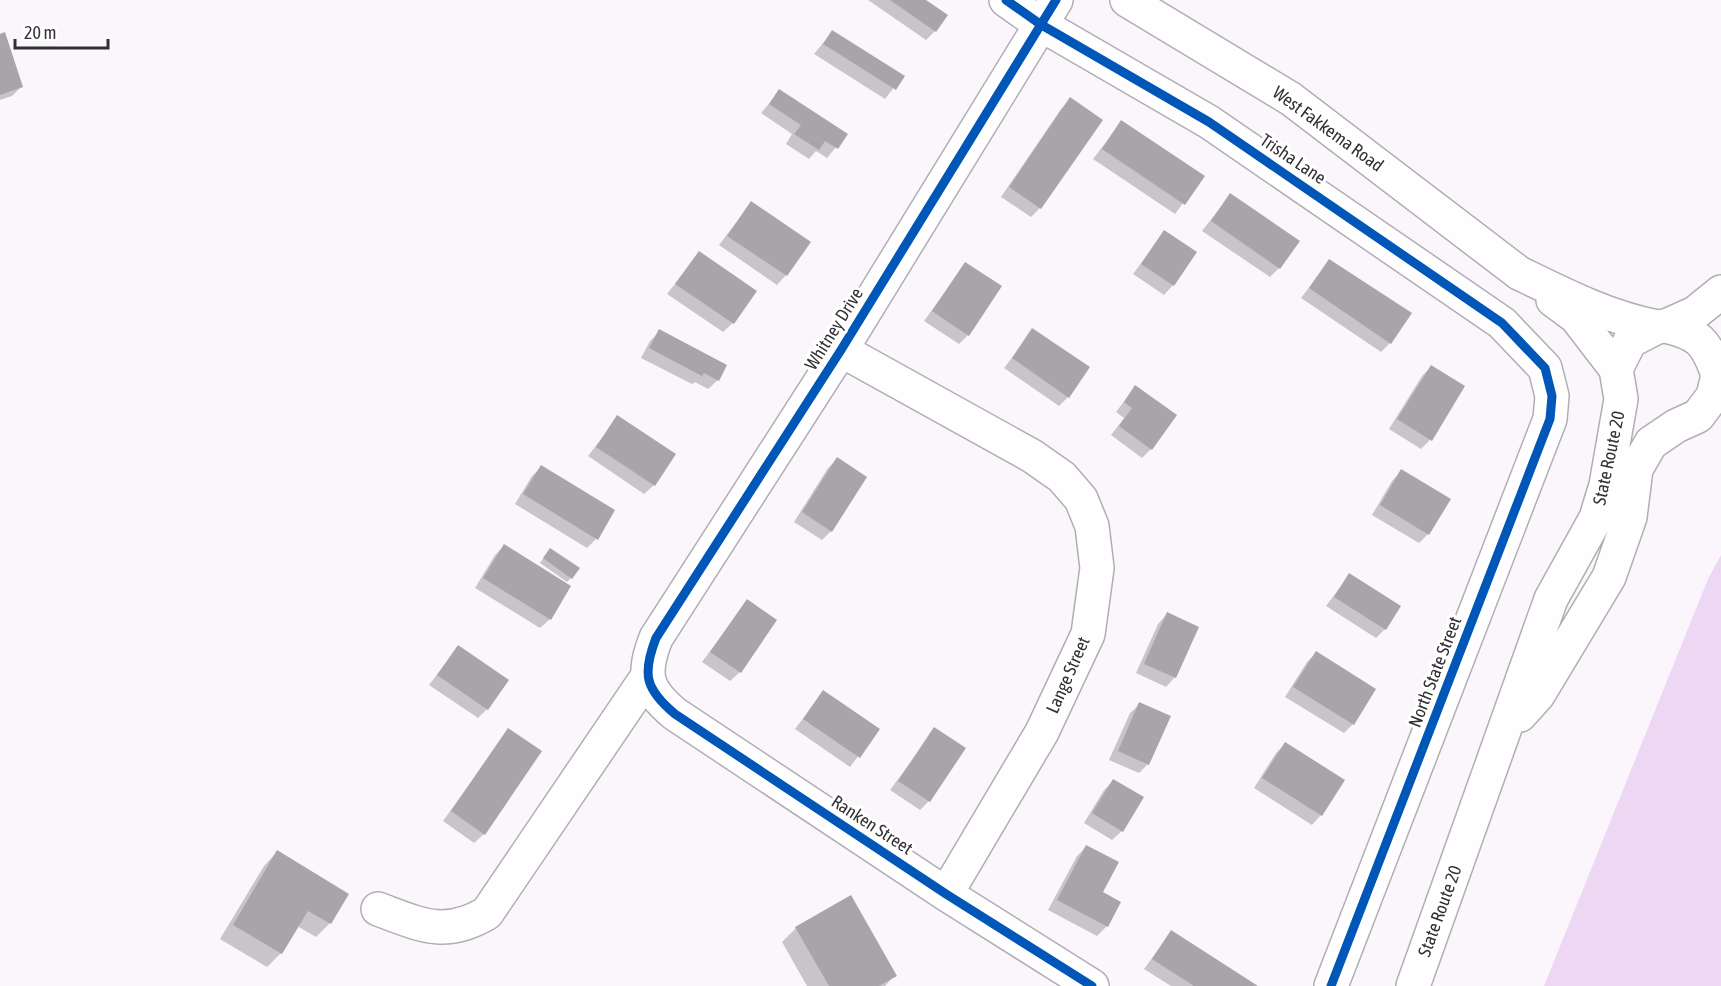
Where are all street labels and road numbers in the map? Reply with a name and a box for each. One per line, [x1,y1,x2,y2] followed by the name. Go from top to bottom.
[1269,81,1388,176] street label: West Fakkema Road
[1257,129,1330,188] street label: Trisha Lane
[800,284,867,374] street label: Whitney Drive
[1588,409,1629,507] street label: State Route 20
[1404,614,1465,730] street label: North State Street
[1041,633,1094,716] street label: Lange Street
[828,791,917,859] street label: Ranken Street
[1413,862,1466,959] street label: State Route 20

